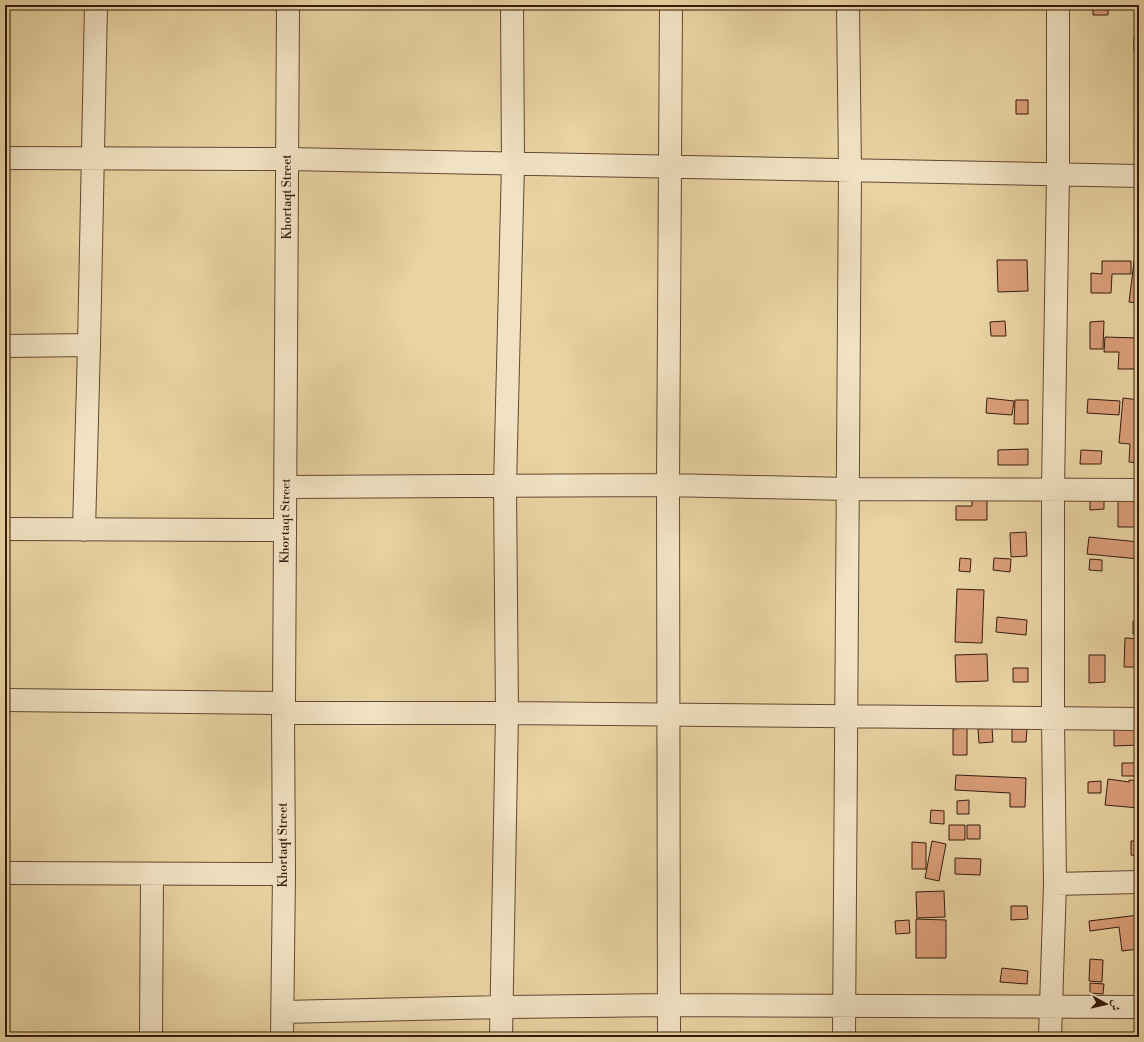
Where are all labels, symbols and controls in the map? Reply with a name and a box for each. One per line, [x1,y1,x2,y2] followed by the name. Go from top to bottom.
[280,154,295,239] street label: Khortaqt Street
[277,478,294,564] street label: Khortaqt Street
[276,802,291,887] street label: Khortaqt Street
[1086,984,1126,1024] north arrow
[1107,999,1123,1012] text: ش

